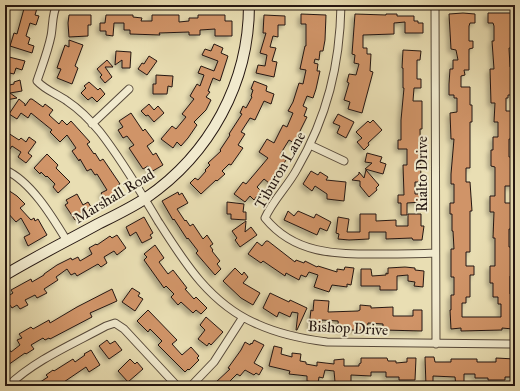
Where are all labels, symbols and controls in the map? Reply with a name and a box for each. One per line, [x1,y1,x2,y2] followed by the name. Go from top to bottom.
[251,128,309,212] street label: Tiburon Lane
[413,136,431,212] street label: Rialto Drive
[70,165,158,227] street label: Marshall Road
[307,317,389,339] street label: Bishop Drive

